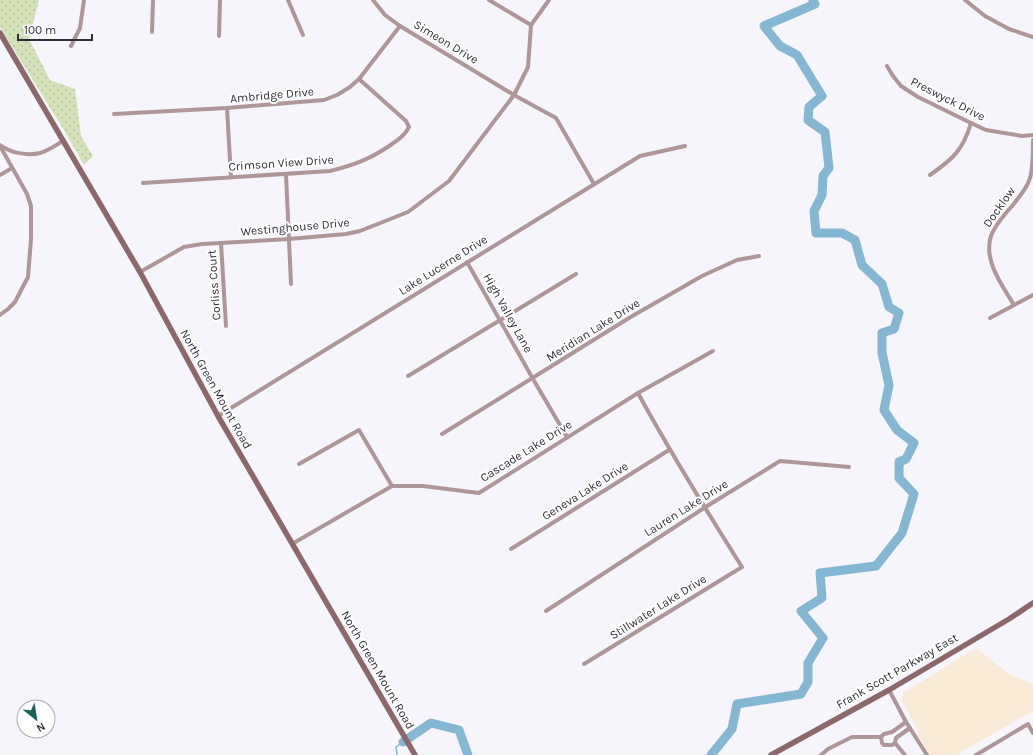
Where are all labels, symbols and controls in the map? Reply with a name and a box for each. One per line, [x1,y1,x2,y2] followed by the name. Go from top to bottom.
[18,16,92,42] scale bar
[411,17,481,67] street label: Simeon Drive
[24,23,56,37] text: 100 m
[908,74,988,124] street label: Preswyck Drive
[230,84,314,106] street label: Ambridge Drive
[228,152,334,174] street label: Crimson View Drive
[980,184,1018,230] street label: Docklow
[240,215,350,239] street label: Westinghouse Drive
[396,232,490,298] street label: Lake Lucerne Drive
[205,249,223,321] street label: Corliss Court
[480,271,536,355] street label: High Valley Lane
[544,296,642,364] street label: Meridian Lake Drive
[177,327,255,451] street label: North Green Mount Road
[478,417,574,485] street label: Cascade Lake Drive
[539,459,631,523] street label: Geneva Lake Drive
[642,477,730,539] street label: Lauren Lake Drive
[607,572,709,642] street label: Stillwater Lake Drive
[338,608,418,732] street label: North Green Mount Road
[834,630,961,712] street label: Frank Scott Parkway East
[16,699,56,739] north arrow
[34,720,47,735] text: N

